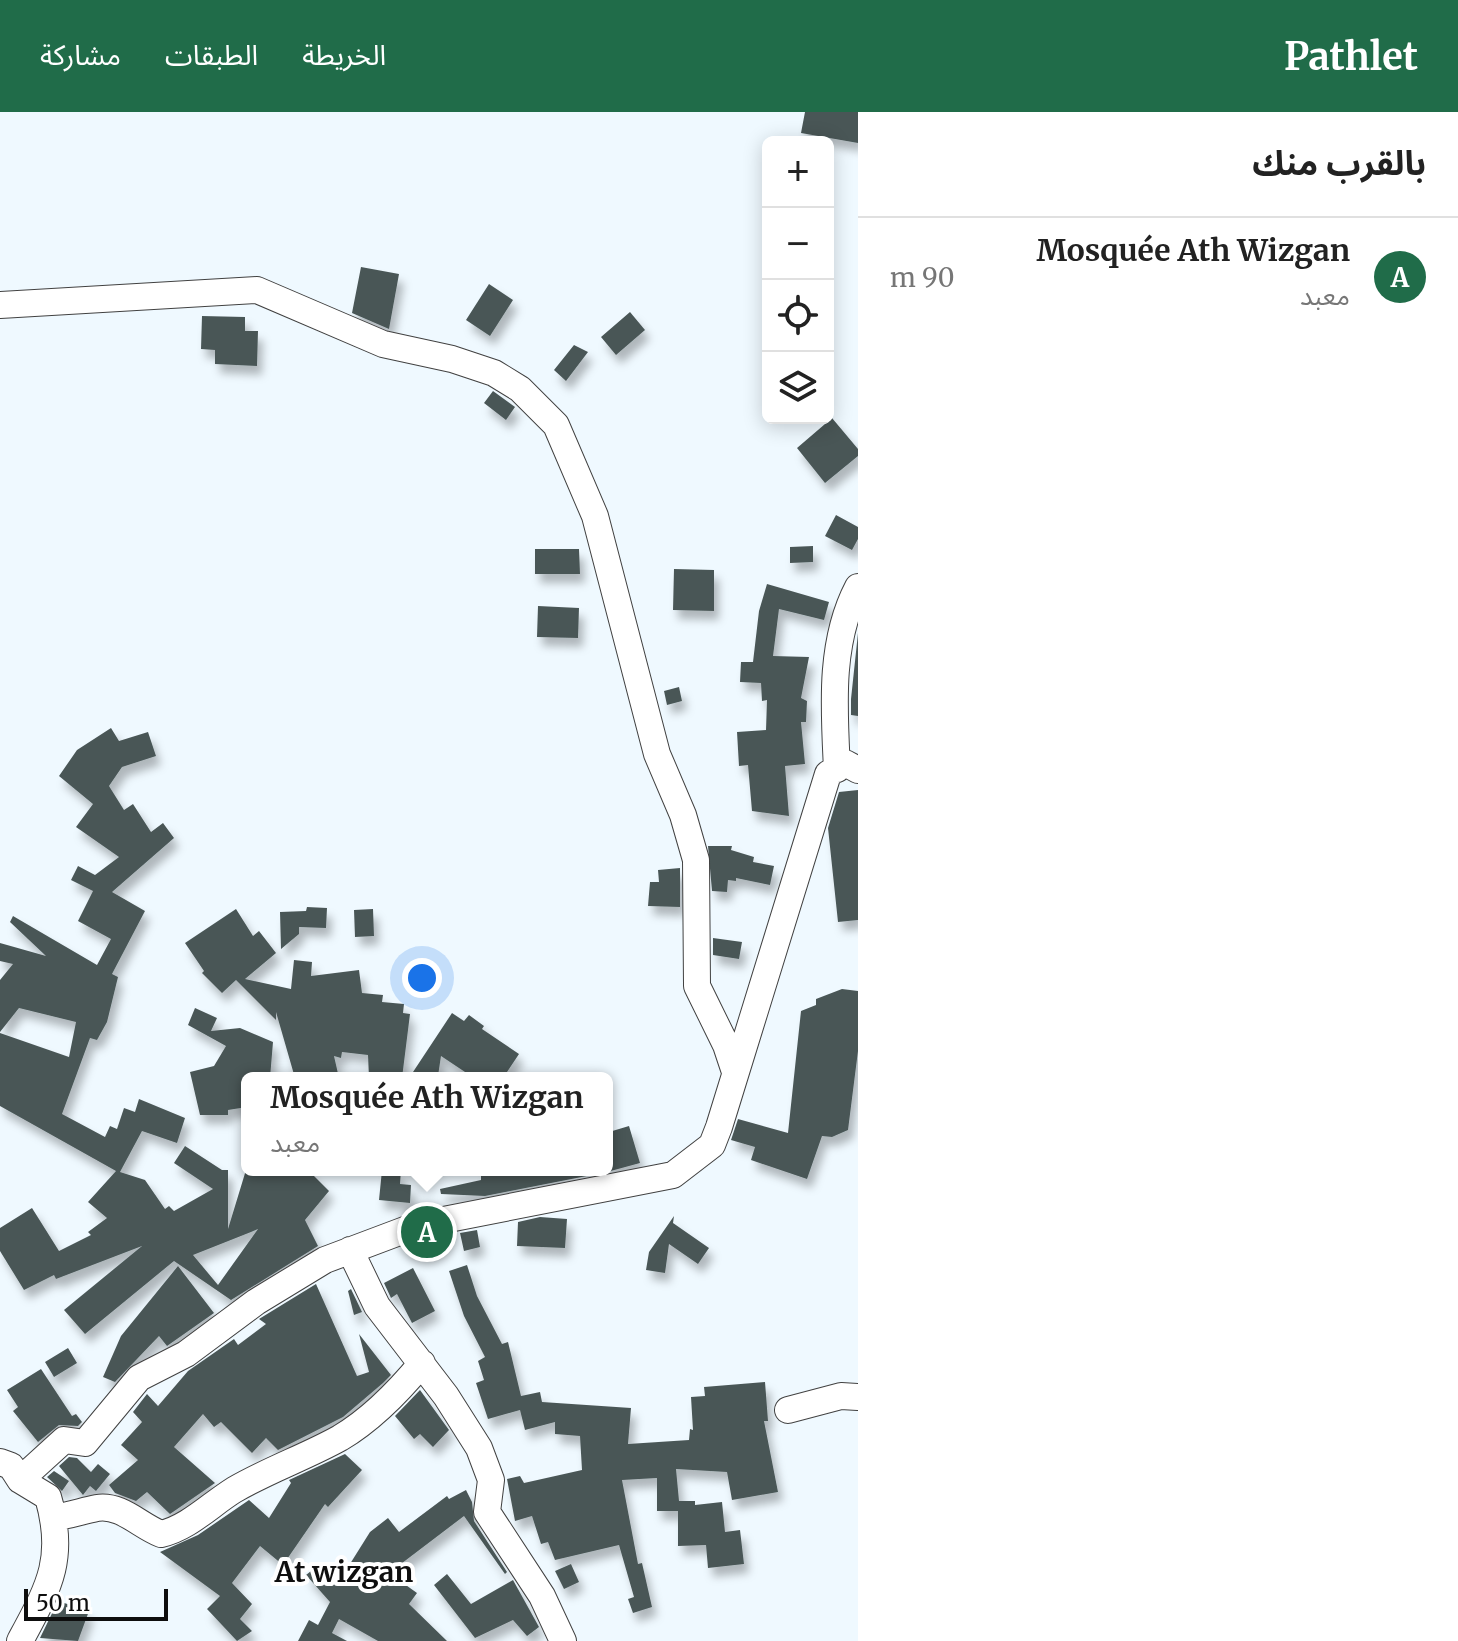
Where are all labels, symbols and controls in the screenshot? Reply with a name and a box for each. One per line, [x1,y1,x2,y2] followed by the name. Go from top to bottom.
[1284,33,1418,80] text: Pathlet
[40,37,121,73] text: مشاركة
[165,37,258,73] text: الطبقات
[302,37,386,73] text: الخريطة
[762,136,834,424] map controls
[762,136,834,208] button: +
[1252,142,1426,184] text: بالقرب منك
[762,208,834,280] button: −
[1037,231,1350,269] text: Mosquée Ath Wizgan
[890,261,955,294] text: 90 m
[1391,261,1409,294] text: A
[1300,279,1350,312] text: معبد
[762,280,834,352] button: locate
[762,352,834,424] button: layers
[402,958,442,998] your location
[241,1072,613,1176] popup
[270,1078,584,1116] text: Mosquée Ath Wizgan
[270,1126,320,1159] text: معبد
[401,1202,453,1262] pin: A
[274,1554,413,1590] district label: At wizgan
[24,1585,168,1621] scale bar
[36,1589,90,1617] text: 50 m

